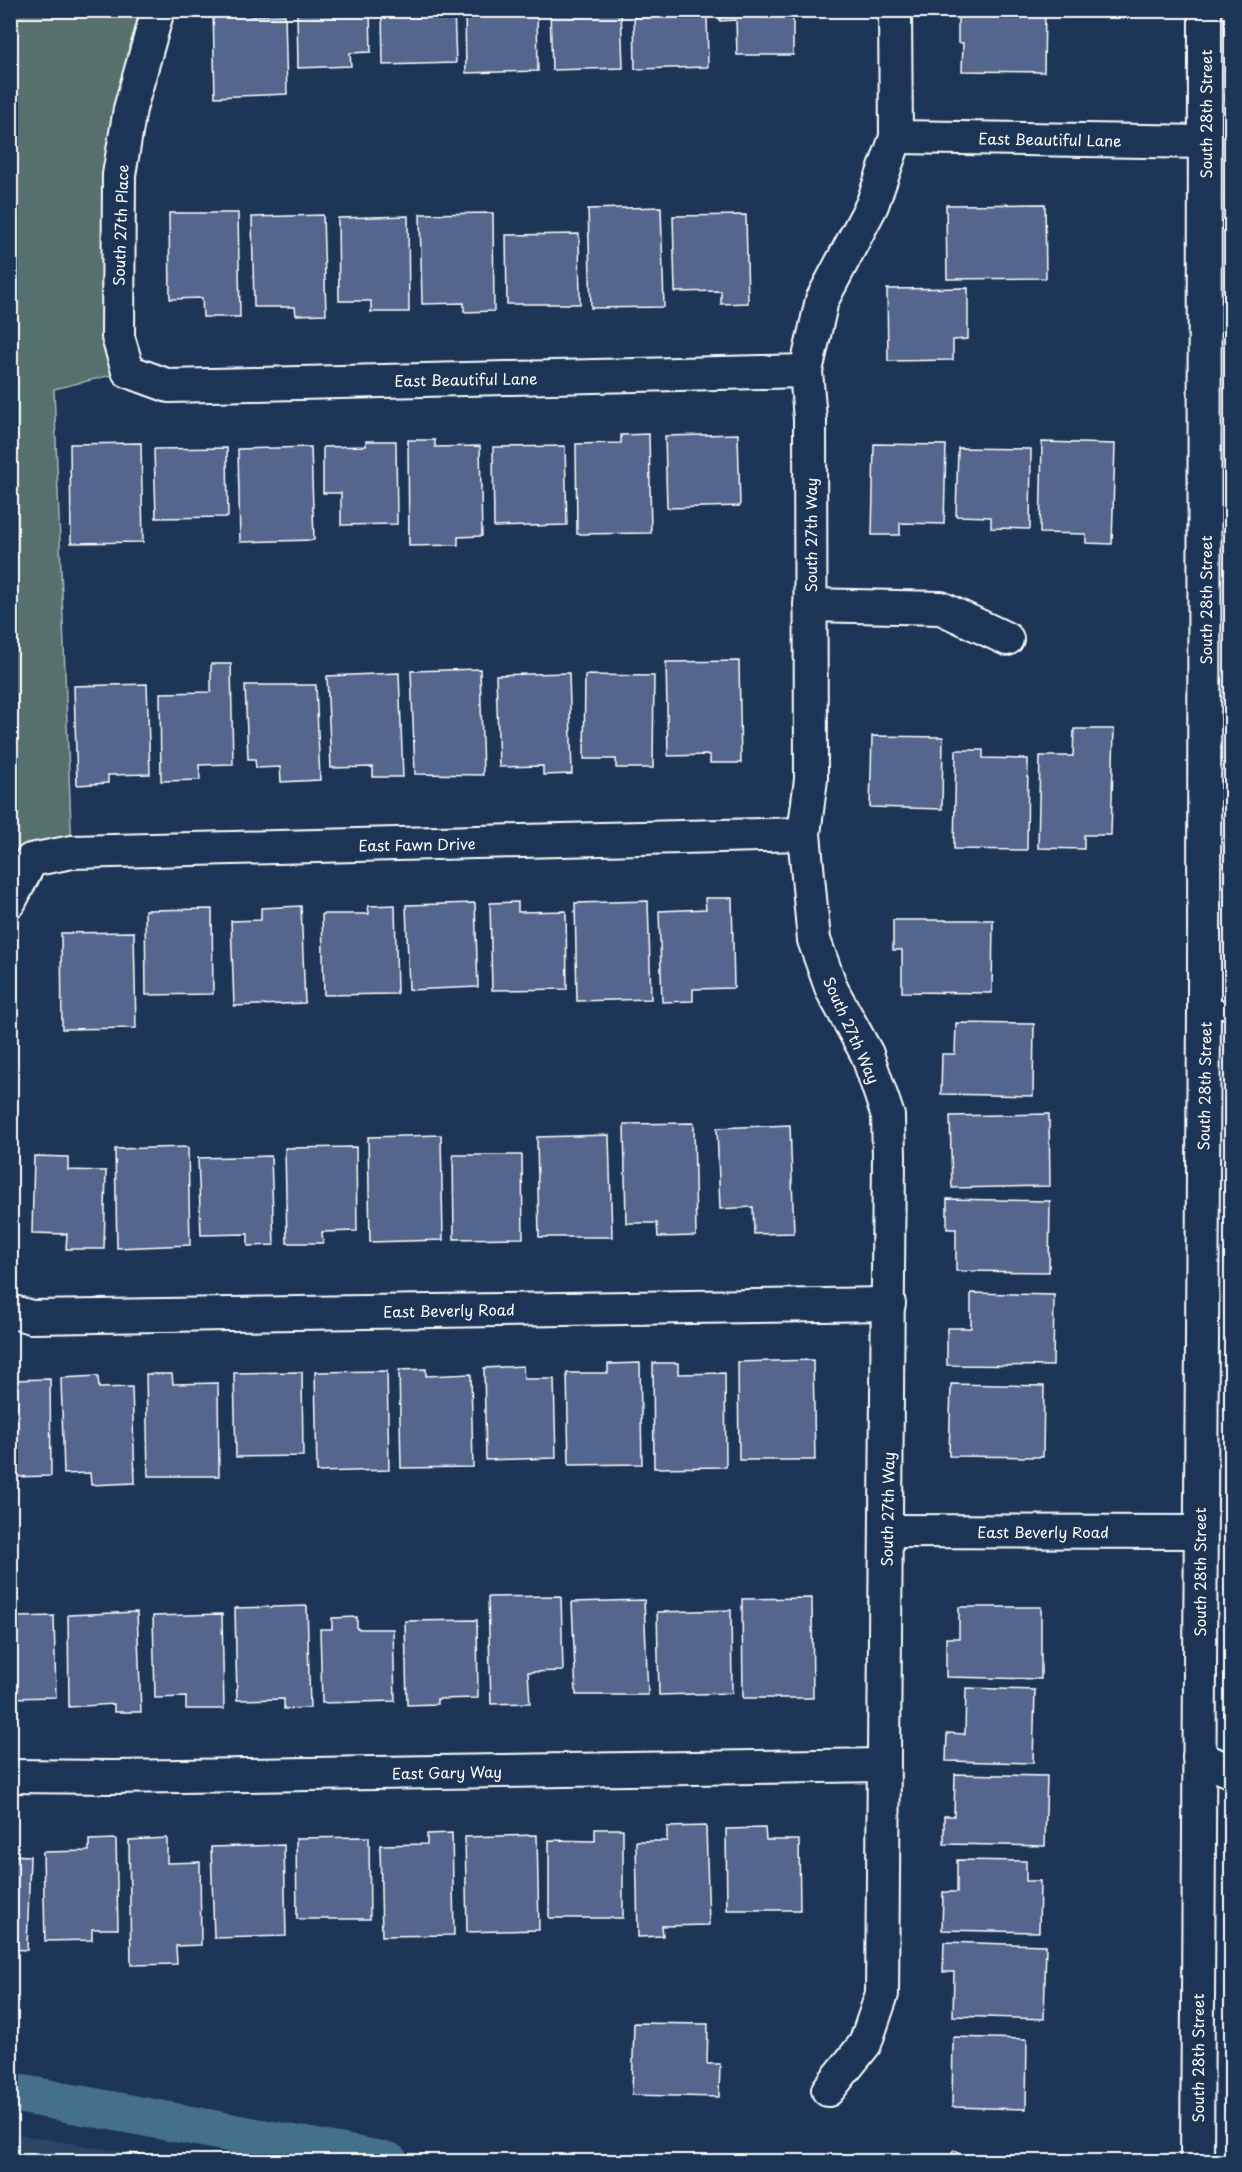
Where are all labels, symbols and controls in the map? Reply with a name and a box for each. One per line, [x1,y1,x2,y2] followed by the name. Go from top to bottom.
[1194,49,1217,179] street label: South 28th Street
[978,126,1122,152] street label: East Beautiful Lane
[106,164,134,286] street label: South 27th Place
[394,366,538,392] street label: East Beautiful Lane
[799,478,822,592] street label: South 27th Way
[1194,535,1217,665] street label: South 28th Street
[358,831,476,857] street label: East Fawn Drive
[818,973,886,1087] street label: South 27th Way
[1191,1021,1217,1151] street label: South 28th Street
[383,1297,515,1323] street label: East Beverly Road
[875,1451,899,1567] street label: South 27th Way
[1188,1507,1211,1637] street label: South 28th Street
[977,1520,1109,1543] street label: East Beverly Road
[392,1760,502,1784] street label: East Gary Way
[1186,1993,1209,2123] street label: South 28th Street

